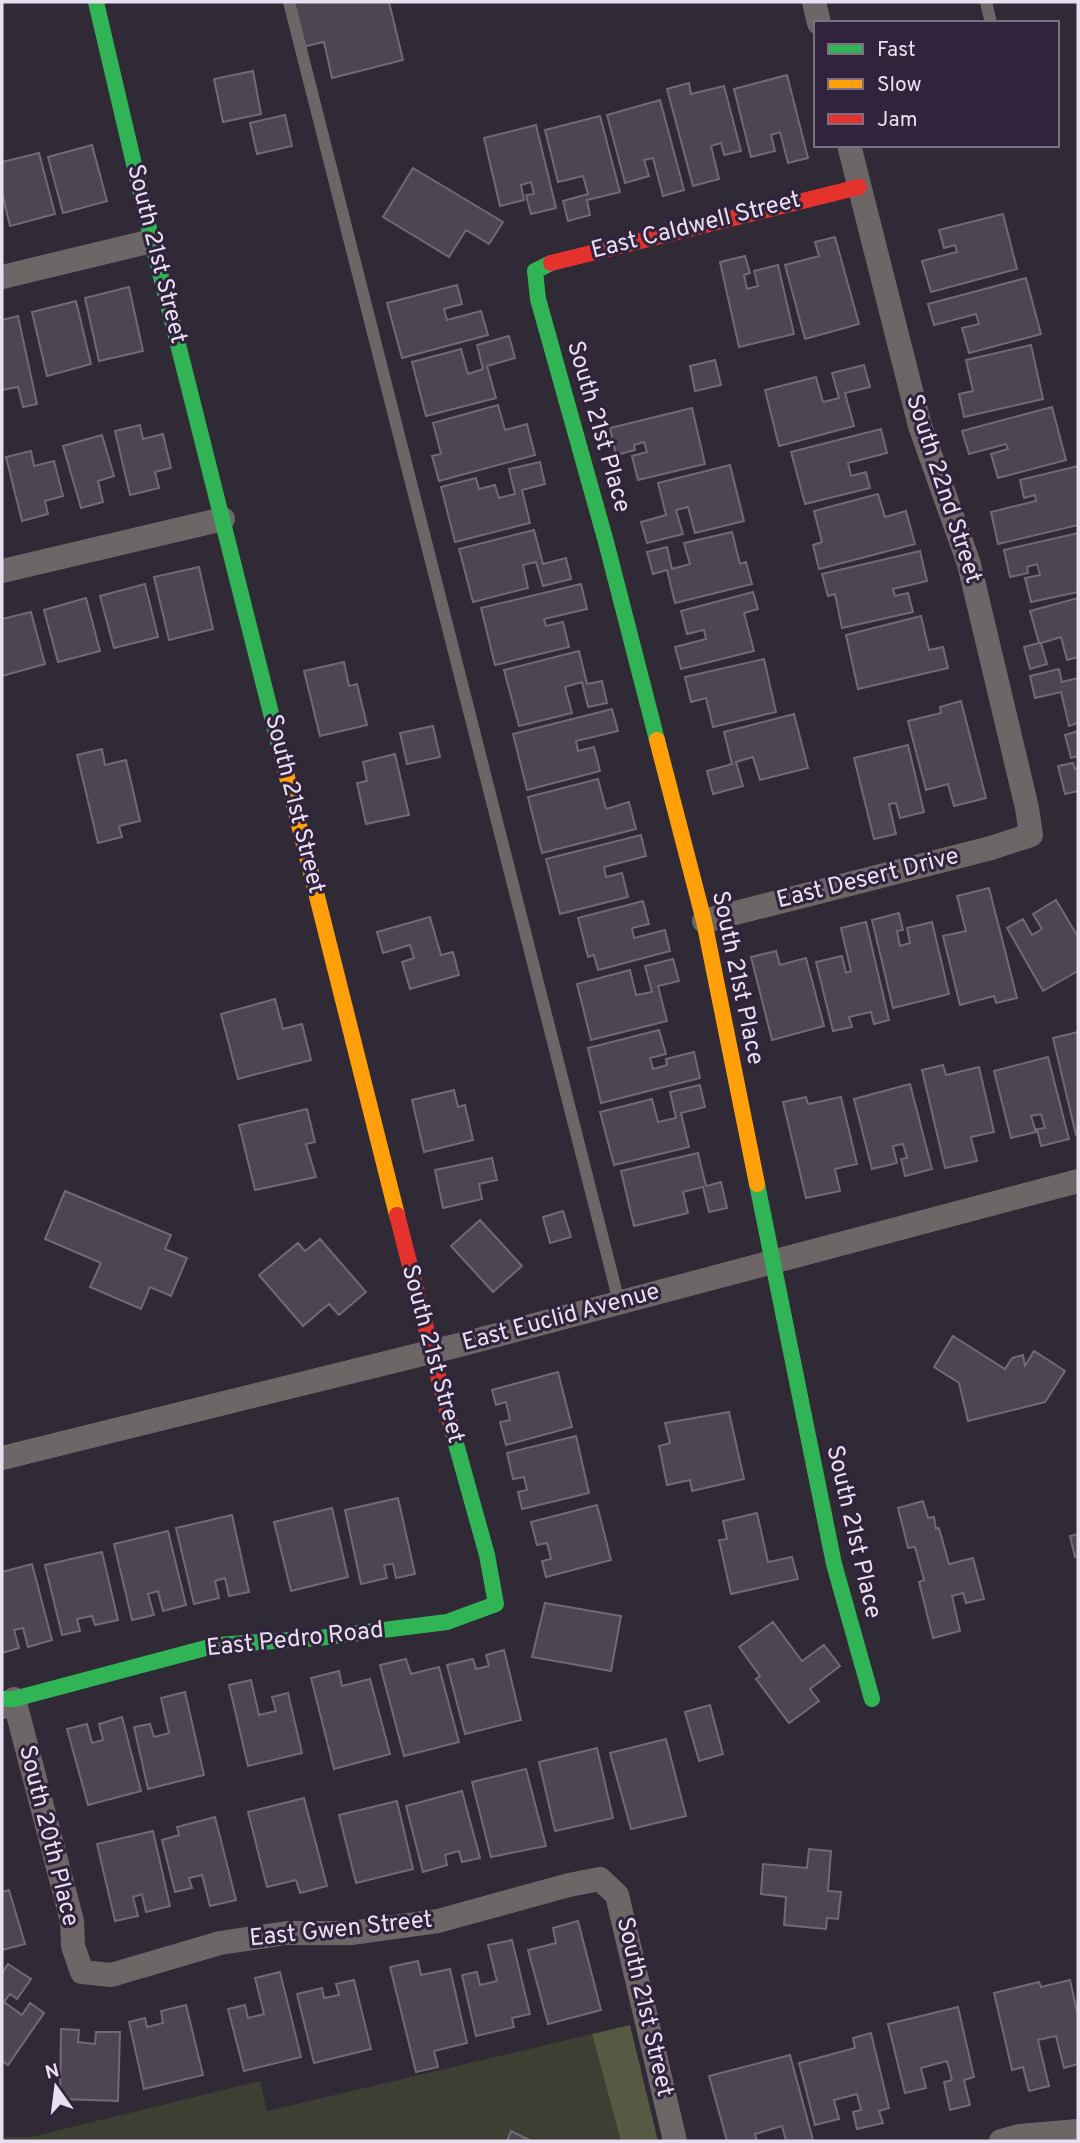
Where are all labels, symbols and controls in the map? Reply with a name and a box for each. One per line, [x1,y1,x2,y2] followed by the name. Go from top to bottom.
[814,21,1059,147] legend
[877,37,916,64] text: Fast
[877,72,922,99] text: Slow
[877,107,918,134] text: Jam
[119,161,193,347] street label: South 21st Street
[588,185,804,267] street label: East Caldwell Street
[559,338,637,516] street label: South 21st Place
[898,391,988,587] street label: South 22nd Street
[257,711,331,897] street label: South 21st Street
[774,842,962,916] street label: East Desert Drive
[704,888,770,1068] street label: South 21st Place
[394,1261,470,1447] street label: South 21st Street
[459,1277,663,1359] street label: East Euclid Avenue
[818,1442,888,1622] street label: South 21st Place
[205,1616,385,1664] street label: East Pedro Road
[11,1742,85,1930] street label: South 20th Place
[248,1905,434,1955] street label: East Gwen Street
[609,1914,679,2100] street label: South 21st Street
[21,2052,91,2122] north arrow
[43,2059,62,2086] text: N

